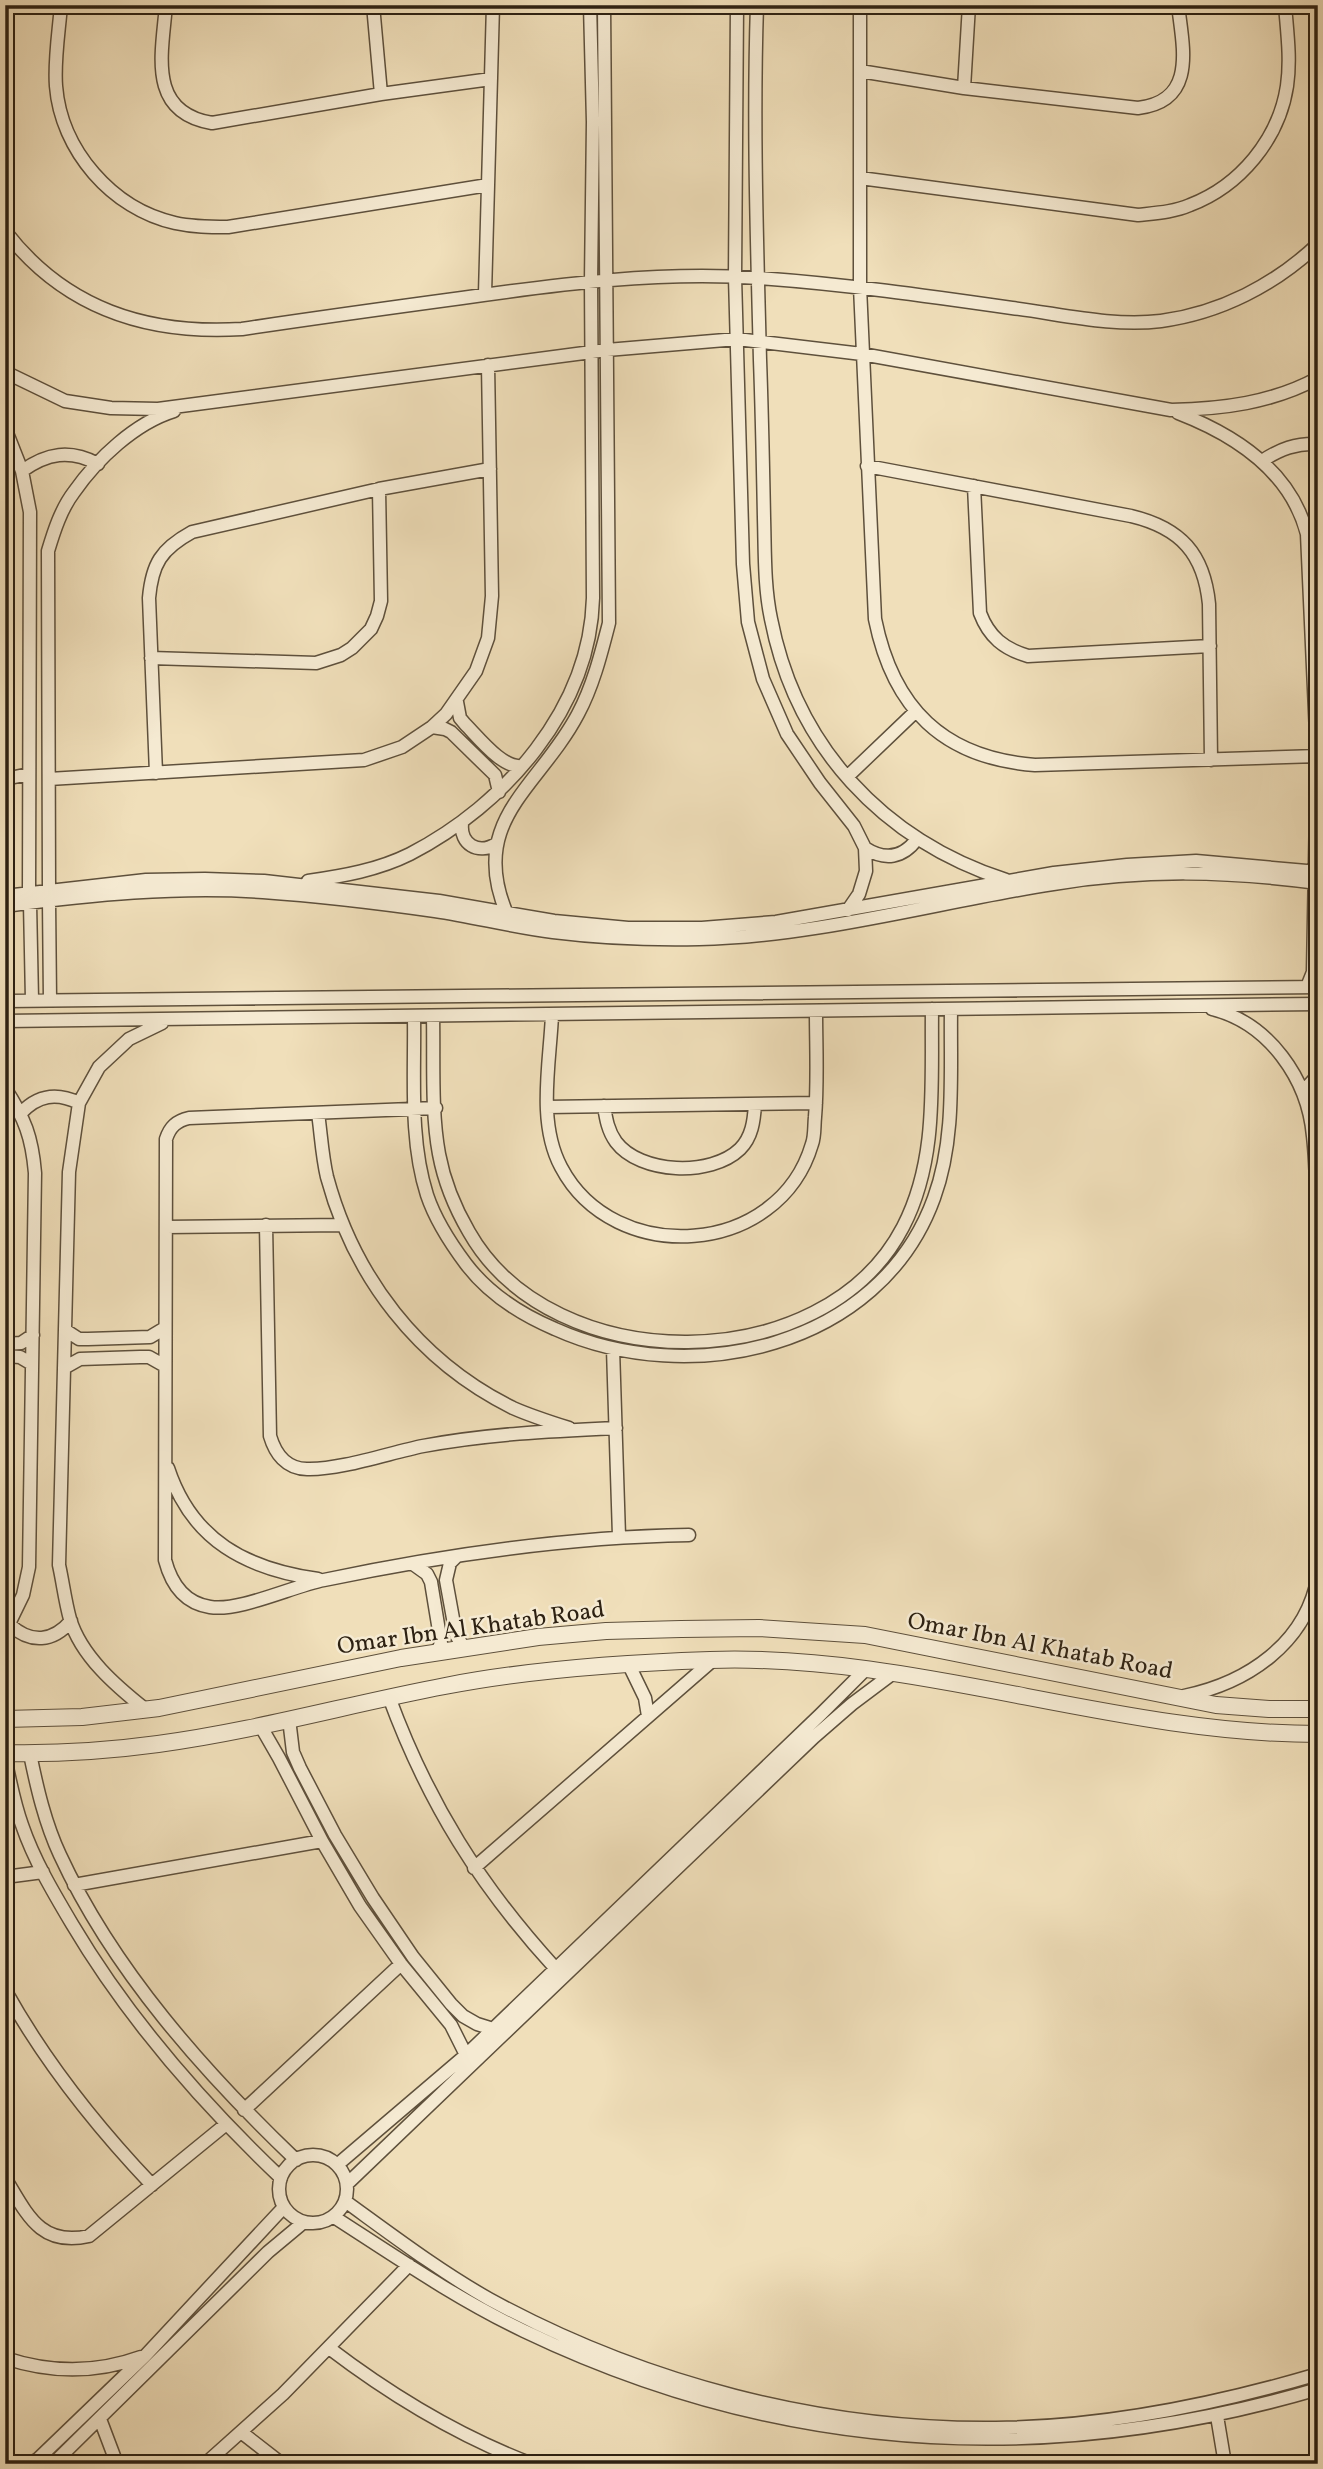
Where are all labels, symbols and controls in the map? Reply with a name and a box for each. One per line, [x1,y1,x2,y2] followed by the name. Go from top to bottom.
[335,1593,607,1665] street label: Omar Ibn Al Khatab Road
[904,1605,1176,1689] street label: Omar Ibn Al Khatab Road

